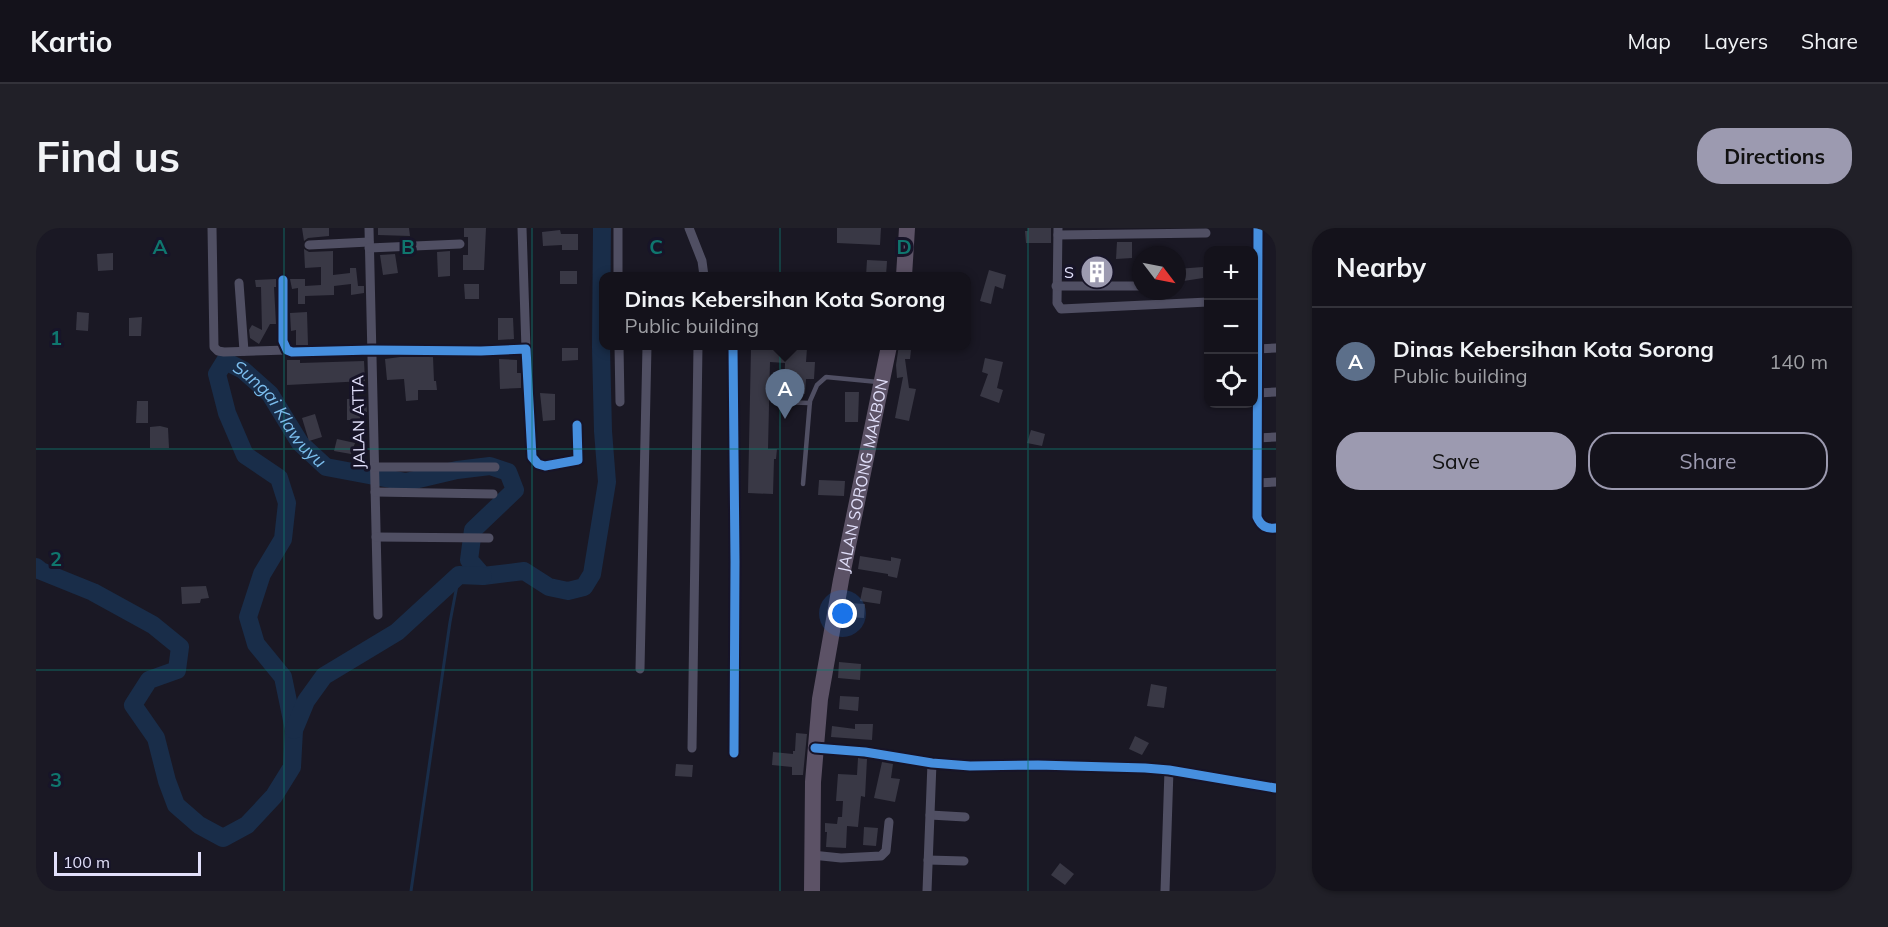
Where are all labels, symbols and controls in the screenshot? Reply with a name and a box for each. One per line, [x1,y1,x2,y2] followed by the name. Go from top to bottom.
[30,24,112,59] text: Kartio
[1628,28,1671,54] text: Map
[1704,28,1768,54] text: Layers
[1801,28,1858,54] text: Share
[1697,128,1852,184] button: Directions
[36,130,180,183] text: Find us
[153,234,168,259] text: A
[401,234,415,259] text: B
[649,234,663,259] text: C
[896,234,912,259] text: D
[1132,246,1186,300] north arrow
[1204,246,1258,408] map controls
[1204,246,1258,300] button: +
[1336,251,1426,284] text: Nearby
[1079,254,1115,290] building icon: S
[1064,262,1074,282] place label: S
[599,272,971,350] popup
[624,285,946,313] text: Dinas Kebersihan Kota Sorong
[1204,300,1258,354] button: −
[624,313,759,338] text: Public building
[50,325,62,350] text: 1
[1393,335,1714,363] text: Dinas Kebersihan Kota Sorong
[1348,349,1363,374] text: A
[1769,349,1828,374] text: 140 m
[1204,354,1258,408] button: locate
[229,355,331,473] water label: Sungai Klawuyu
[1393,363,1528,388] text: Public building
[766,370,804,419] pin: A
[347,375,369,469] street label: JALAN ATTA
[833,376,892,574] street label: JALAN SORONG MAKBON
[1336,432,1576,490] button: Save
[1588,432,1828,490] button: Share
[50,546,62,571] text: 2
[828,599,857,628] your location
[50,767,62,792] text: 3
[54,849,201,876] scale bar
[63,852,110,872] text: 100 m

